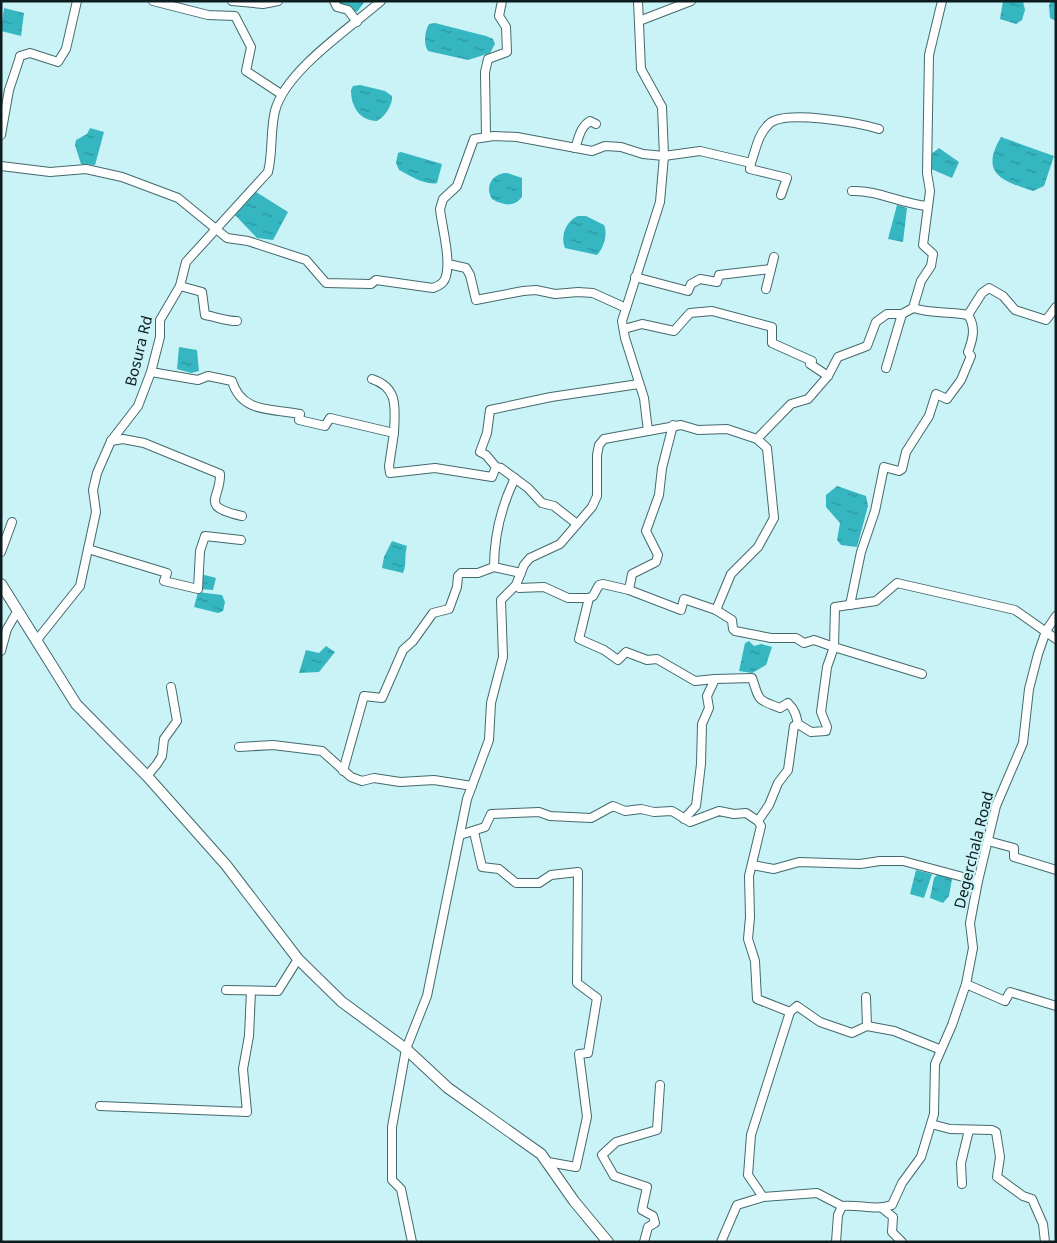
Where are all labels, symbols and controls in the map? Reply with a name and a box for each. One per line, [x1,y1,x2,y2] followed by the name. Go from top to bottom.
[120,313,156,388] street label: Bosura Rd
[949,789,997,910] street label: Degerchala Road

